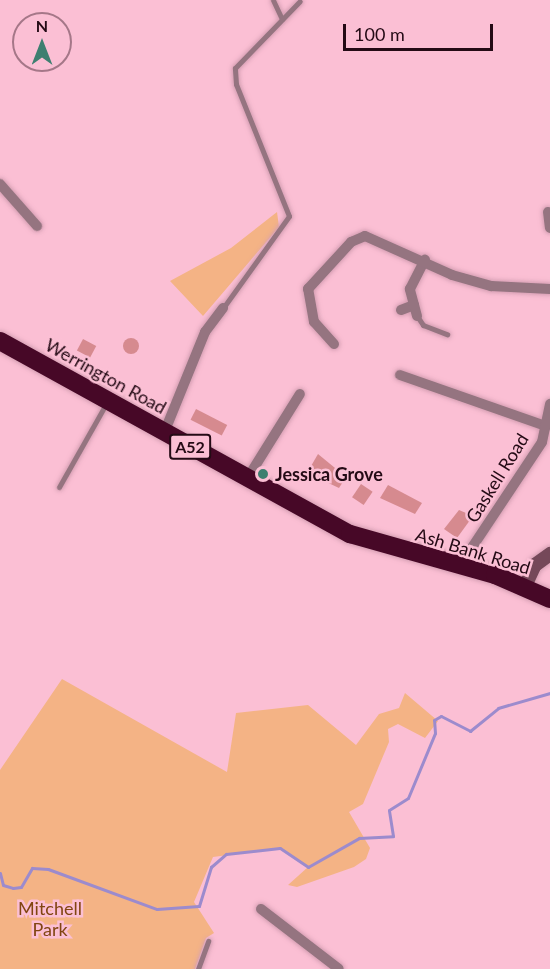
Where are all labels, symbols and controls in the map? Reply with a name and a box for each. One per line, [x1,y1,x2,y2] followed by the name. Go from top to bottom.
[12,12,72,72] north arrow
[346,12,496,50] scale bar
[36,16,48,35] text: N
[354,23,405,45] text: 100 m
[42,334,170,418] street label: Werrington Road
[461,429,533,527] street label: Gaskell Road
[169,434,211,460] road number: A52
[275,463,383,485] place label: Jessica Grove
[256,467,270,481] marker: Jessica Grove
[413,523,533,579] street label: Ash Bank Road
[18,898,82,940] park label: Mitchell Park

